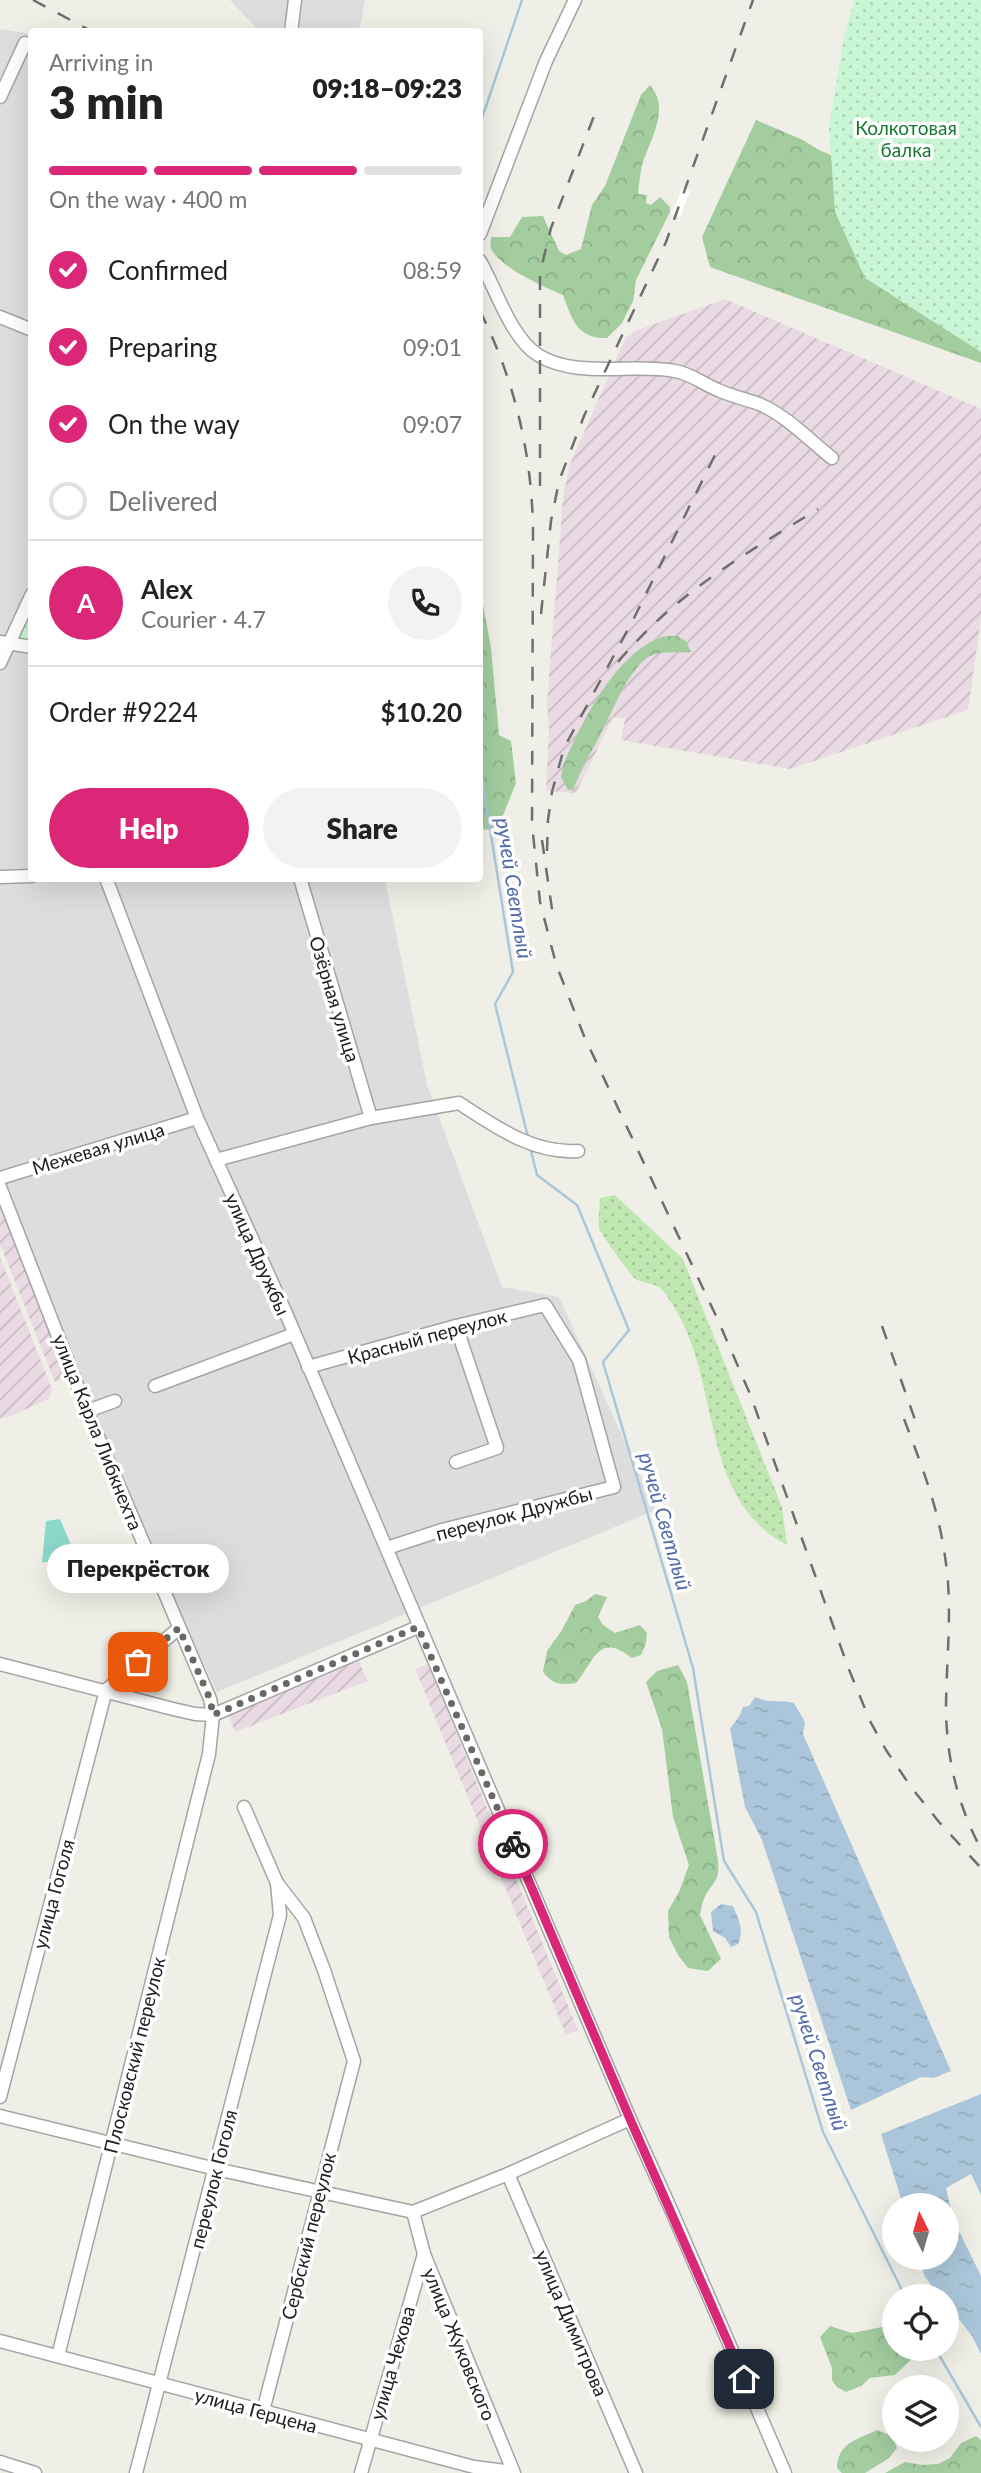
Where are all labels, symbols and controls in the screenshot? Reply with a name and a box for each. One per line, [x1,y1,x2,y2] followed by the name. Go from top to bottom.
[49,48,153,76] text: Arriving in
[312,72,462,104] text: 09:18–09:23
[49,74,164,129] text: 3 min
[855,116,957,161] park label: Колкотовая балка
[49,185,248,213] text: On the way · 400 m
[49,251,87,289] icon: check
[108,254,228,286] text: Confirmed
[403,256,462,284] text: 08:59
[49,328,87,366] icon: check
[108,331,217,363] text: Preparing
[403,333,462,361] text: 09:01
[49,405,87,443] icon: check
[108,408,240,440] text: On the way
[403,410,462,438] text: 09:07
[108,485,218,517] text: Delivered
[388,566,462,640] button: phone
[141,573,193,605] text: Alex
[77,587,95,619] text: A
[141,605,266,633] text: Courier · 4.7
[49,696,198,728] text: Order #9224
[380,696,462,728] text: $10.20
[49,788,249,868] button: Help
[263,788,462,868] button: Share
[492,816,538,960] water label: ручей Светлый
[305,933,365,1065] street label: Озёрная улица
[29,1117,167,1179] street label: Межевая улица
[221,1189,295,1319] street label: улица Дружбы
[345,1304,509,1368] street label: Красный переулок
[48,1331,148,1533] street label: улица Карла Либкнехта
[634,1449,698,1593] water label: ручей Светлый
[433,1481,595,1545] street label: переулок Дружбы
[47,1543,229,1592] callout: Перекрёсток
[66,1554,210,1582] text: Перекрёсток
[108,1632,168,1692] pin
[119,1643,157,1681] icon: bag
[478,1809,548,1879] courier
[494,1825,532,1863] icon: bike
[27,1837,79,1951] street label: улица Гоголя
[98,1954,170,2156] street label: Плосковский переулок
[786,1990,854,2134] water label: ручей Светлый
[185,2107,241,2251] street label: переулок Гоголя
[276,2150,340,2322] street label: Сербский переулок
[882,2193,959,2270] north arrow
[882,2193,959,2452] map controls
[531,2246,613,2400] street label: улица Димитрова
[419,2264,501,2424] street label: улица Жуковского
[882,2284,959,2361] button: locate
[365,2303,419,2423] street label: улица Чехова
[714,2349,774,2409] pin
[725,2360,763,2398] icon: home
[882,2375,959,2452] button: layers
[192,2383,320,2437] street label: улица Герцена

